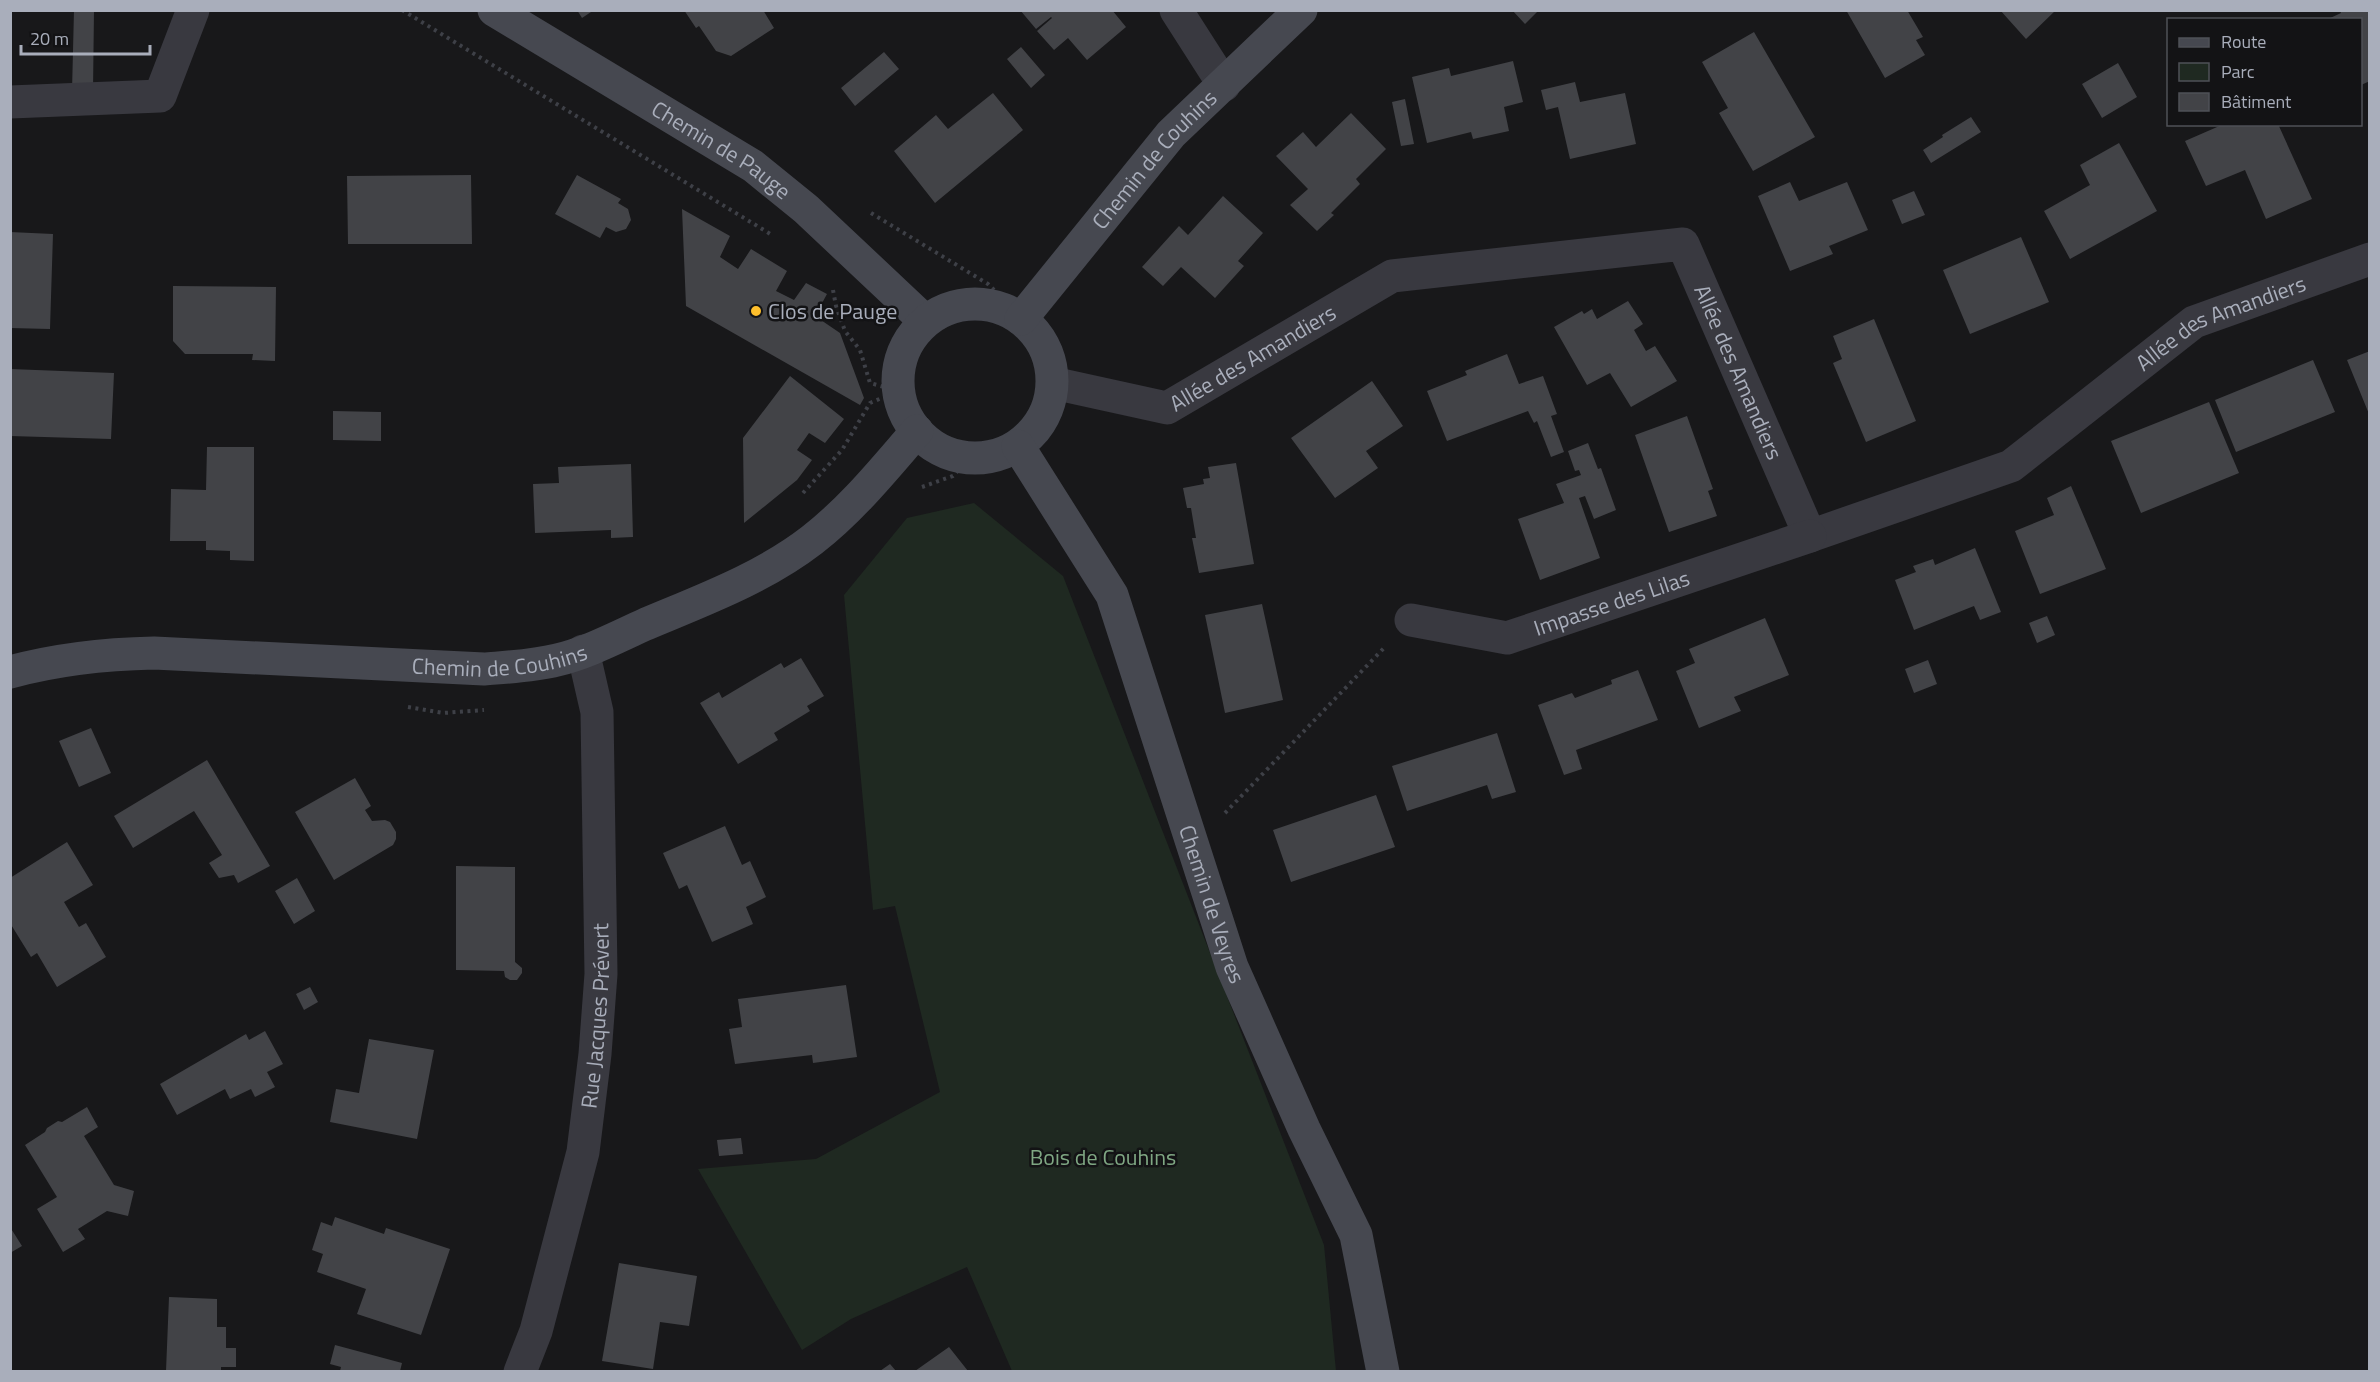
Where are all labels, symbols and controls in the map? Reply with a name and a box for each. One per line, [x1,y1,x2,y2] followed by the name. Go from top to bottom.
[21,18,150,56] scale bar
[2167,18,2362,126] legend
[30,25,69,52] text: 20 m
[2221,28,2266,55] text: Route
[2221,58,2255,85] text: Parc
[1083,82,1225,237] street label: Chemin de Couhins
[2221,88,2292,115] text: Bâtiment
[645,92,799,207] street label: Chemin de Pauge
[2128,266,2310,379] street label: Allée des Amandiers
[1686,279,1792,465] street label: Allée des Amandiers
[768,294,897,328] place label: Clos de Pauge
[1163,296,1342,420] street label: Allée des Amandiers
[749,304,763,318] marker: Clos de Pauge
[1529,561,1694,645] street label: Impasse des Lilas
[411,635,592,686] street label: Chemin de Couhins
[1170,820,1254,989] street label: Chemin de Veyres
[571,923,618,1110] street label: Rue Jacques Prévert
[1030,1140,1176,1174] park label: Bois de Couhins

